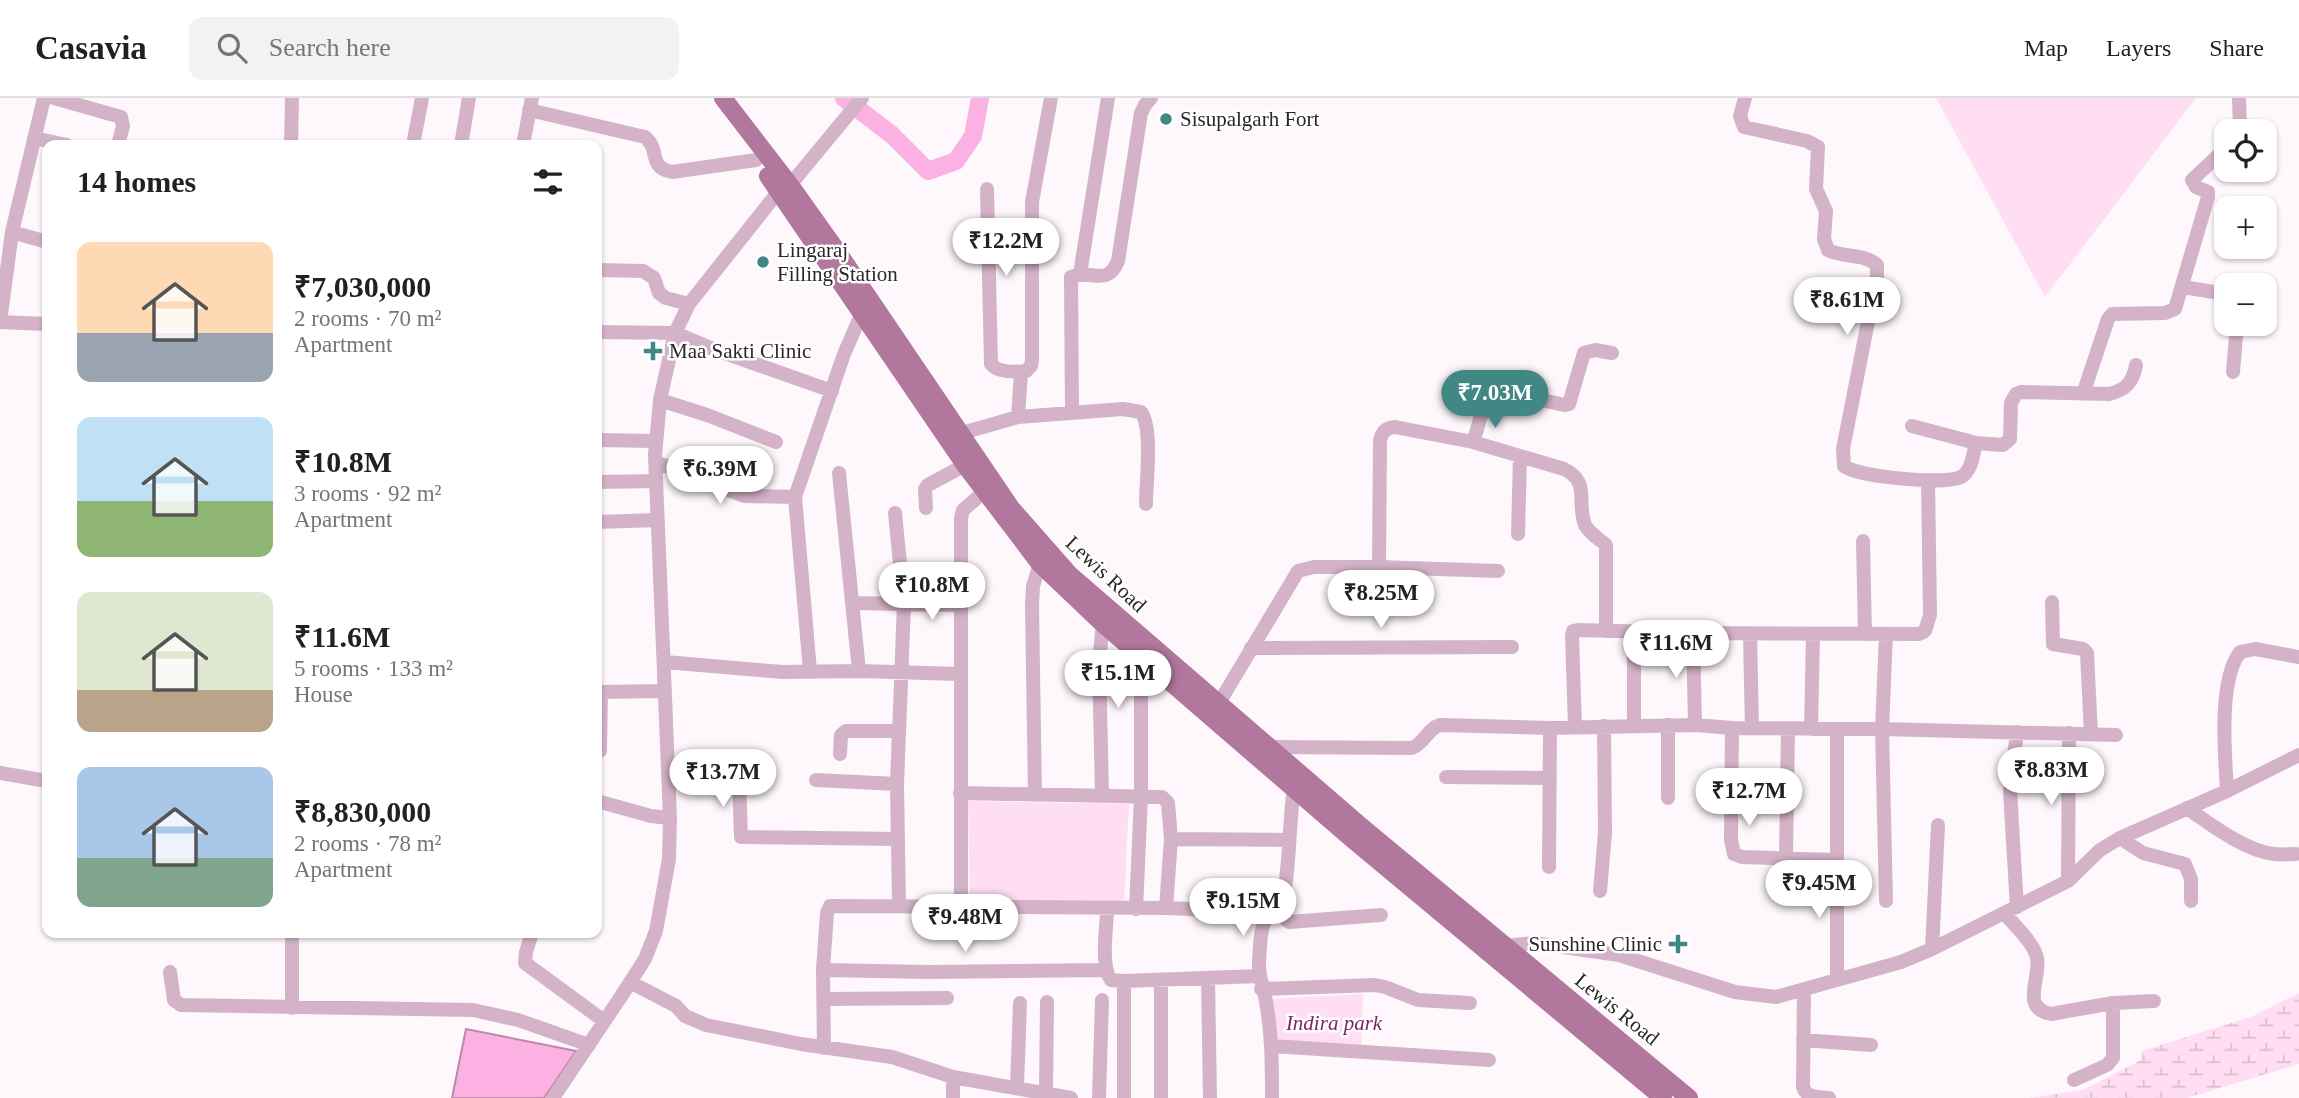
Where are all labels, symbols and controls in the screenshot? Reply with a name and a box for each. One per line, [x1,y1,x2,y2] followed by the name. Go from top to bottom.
[189,17,679,80] search box
[213,29,251,67] icon: search
[35,30,147,66] text: Casavia
[269,33,391,62] text: Search here
[2024,35,2068,61] text: Map
[2106,35,2171,61] text: Layers
[2209,35,2264,61] text: Share
[1180,107,1320,131] place label: Sisupalgarh Fort
[1158,111,1174,127] marker: Sisupalgarh Fort
[2214,119,2277,336] map controls
[2214,119,2277,182] button: locate
[529,163,567,201] icon: filters
[77,165,196,198] text: 14 homes
[2214,196,2277,259] button: +
[949,218,1063,278] pin: ₹12.2M
[968,228,1044,253] text: ₹12.2M
[777,238,898,286] place label: Lingaraj Filling Station
[755,254,771,270] marker: Lingaraj Filling Station
[133,270,217,354] icon: home
[294,270,431,303] text: ₹7,030,000
[2214,273,2277,336] button: −
[1790,278,1904,337] pin: ₹8.61M
[1809,287,1885,312] text: ₹8.61M
[294,306,441,331] text: 2 rooms · 70 m²
[294,332,392,357] text: Apartment
[669,339,811,363] place label: Maa Sakti Clinic
[643,341,663,361] marker: Maa Sakti Clinic
[1438,370,1552,430] pin: ₹7.03M
[1457,380,1533,405] text: ₹7.03M
[133,445,217,529] icon: home
[294,445,392,478] text: ₹10.8M
[663,446,777,506] pin: ₹6.39M
[682,456,758,481] text: ₹6.39M
[294,481,441,506] text: 3 rooms · 92 m²
[294,507,392,532] text: Apartment
[1061,531,1151,618] street label: Lewis Road
[875,562,989,622] pin: ₹10.8M
[1324,570,1438,630] pin: ₹8.25M
[894,572,970,597] text: ₹10.8M
[1343,580,1419,605] text: ₹8.25M
[133,620,217,704] icon: home
[294,620,390,653] text: ₹11.6M
[1619,620,1733,680] pin: ₹11.6M
[1639,630,1713,655] text: ₹11.6M
[1061,650,1175,710] pin: ₹15.1M
[294,656,453,681] text: 5 rooms · 133 m²
[1080,660,1156,685] text: ₹15.1M
[294,682,353,707] text: House
[1994,748,2108,807] pin: ₹8.83M
[666,750,780,809] pin: ₹13.7M
[2013,757,2089,782] text: ₹8.83M
[685,759,761,784] text: ₹13.7M
[1692,768,1806,828] pin: ₹12.7M
[1711,778,1787,803] text: ₹12.7M
[133,795,217,879] icon: home
[294,795,431,828] text: ₹8,830,000
[294,831,441,856] text: 2 rooms · 78 m²
[294,857,392,882] text: Apartment
[1762,860,1876,920] pin: ₹9.45M
[1781,870,1857,895] text: ₹9.45M
[1186,878,1300,938] pin: ₹9.15M
[1205,888,1281,913] text: ₹9.15M
[908,894,1022,954] pin: ₹9.48M
[927,904,1003,929] text: ₹9.48M
[1528,932,1662,956] place label: Sunshine Clinic
[1668,934,1688,954] marker: Sunshine Clinic
[1570,968,1664,1050] street label: Lewis Road
[1285,1011,1383,1035] park label: Indira park

